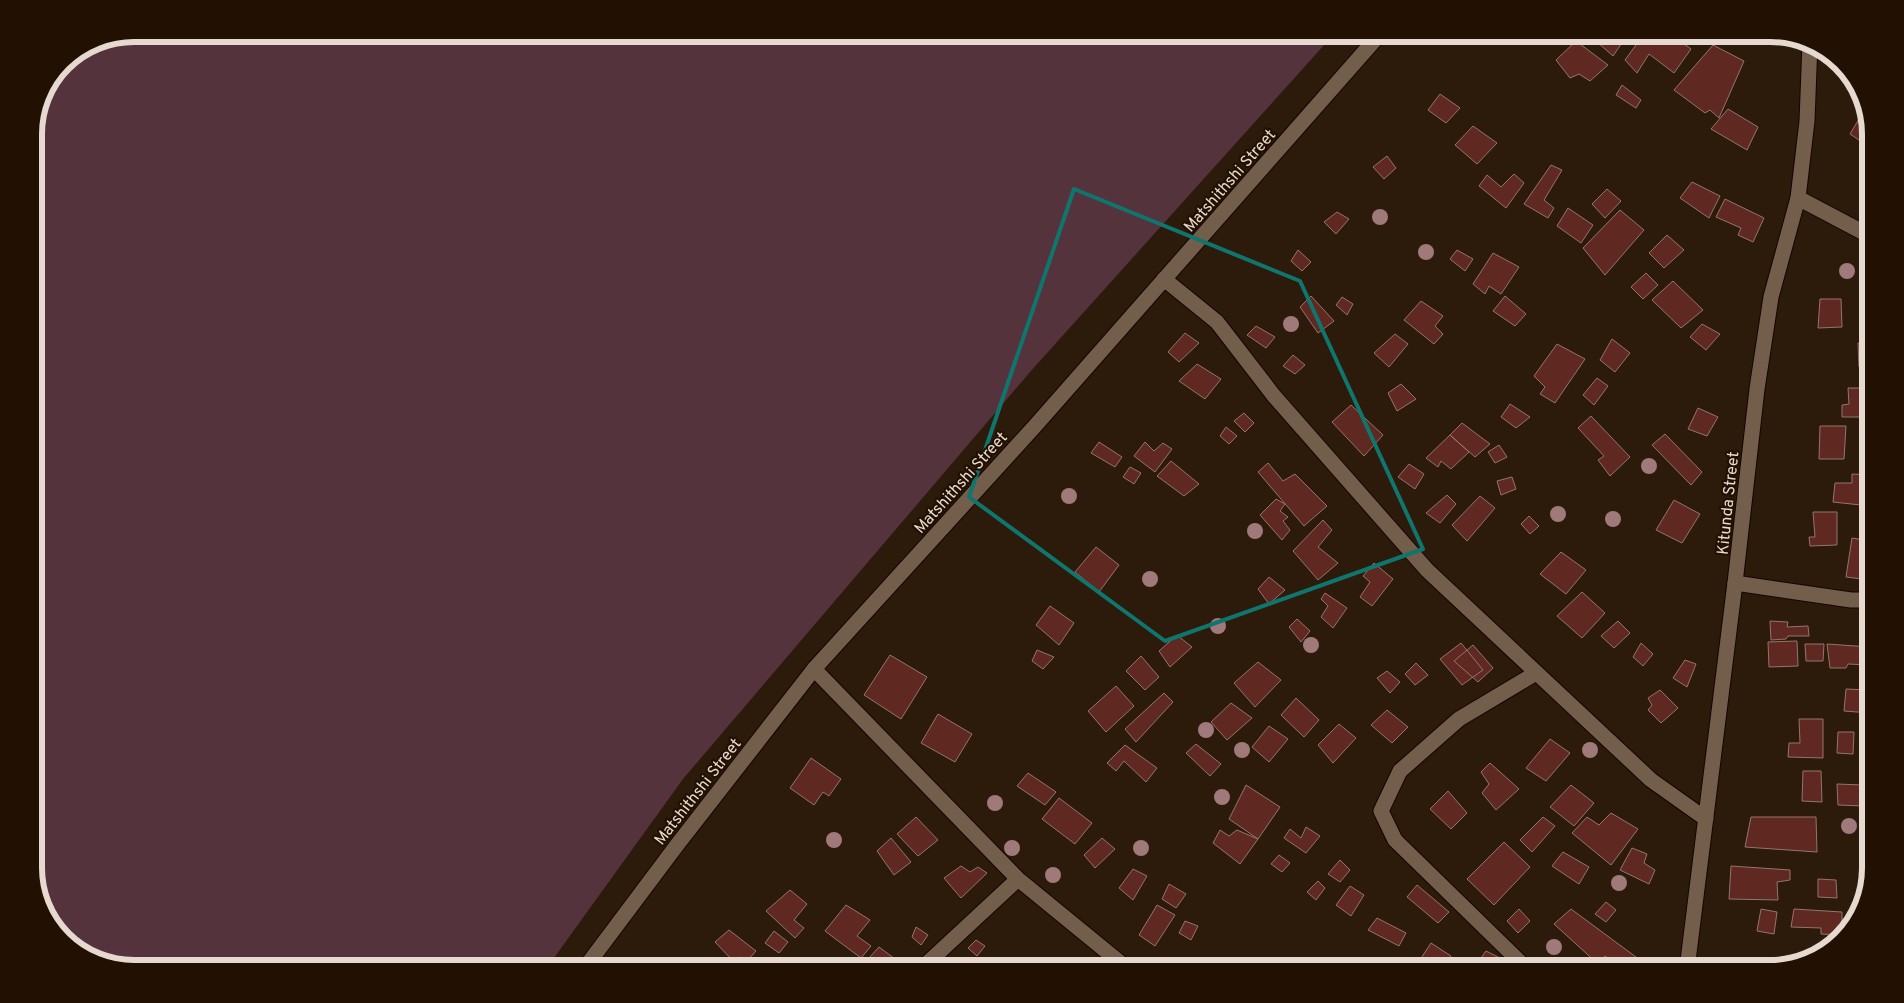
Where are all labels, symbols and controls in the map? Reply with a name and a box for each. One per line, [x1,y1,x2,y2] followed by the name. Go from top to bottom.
[1180,126,1281,237] street label: Matshithshi Street
[911,428,1012,538] street label: Matshithshi Street
[1714,451,1744,556] street label: Kitunda Street
[651,735,747,850] street label: Matshithshi Street

